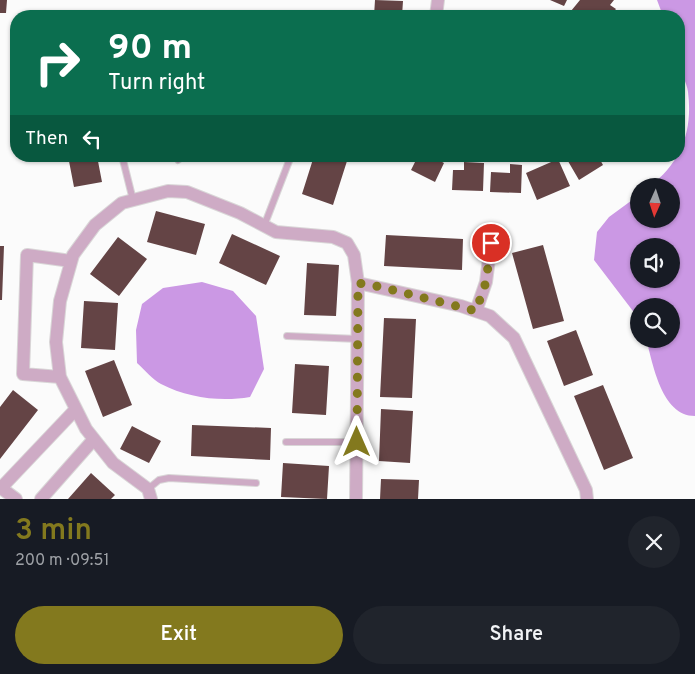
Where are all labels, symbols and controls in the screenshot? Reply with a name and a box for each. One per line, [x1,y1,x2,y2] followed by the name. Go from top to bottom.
[108,27,192,71] text: 90 m
[25,30,90,95] icon: right
[108,70,205,97] text: Turn right
[78,125,106,153] icon: left
[25,127,68,151] text: Then
[630,178,680,228] north arrow
[630,178,680,348] map controls
[470,222,512,264] pin
[477,229,505,257] icon: arrive
[630,238,680,288] button: sound
[630,298,680,348] button: search
[330,415,382,467] position arrow
[15,513,92,550] text: 3 min
[628,516,680,568] button: close
[15,551,109,571] text: 200 m · 09:51
[15,606,343,664] button: Exit
[353,606,680,664] button: Share

